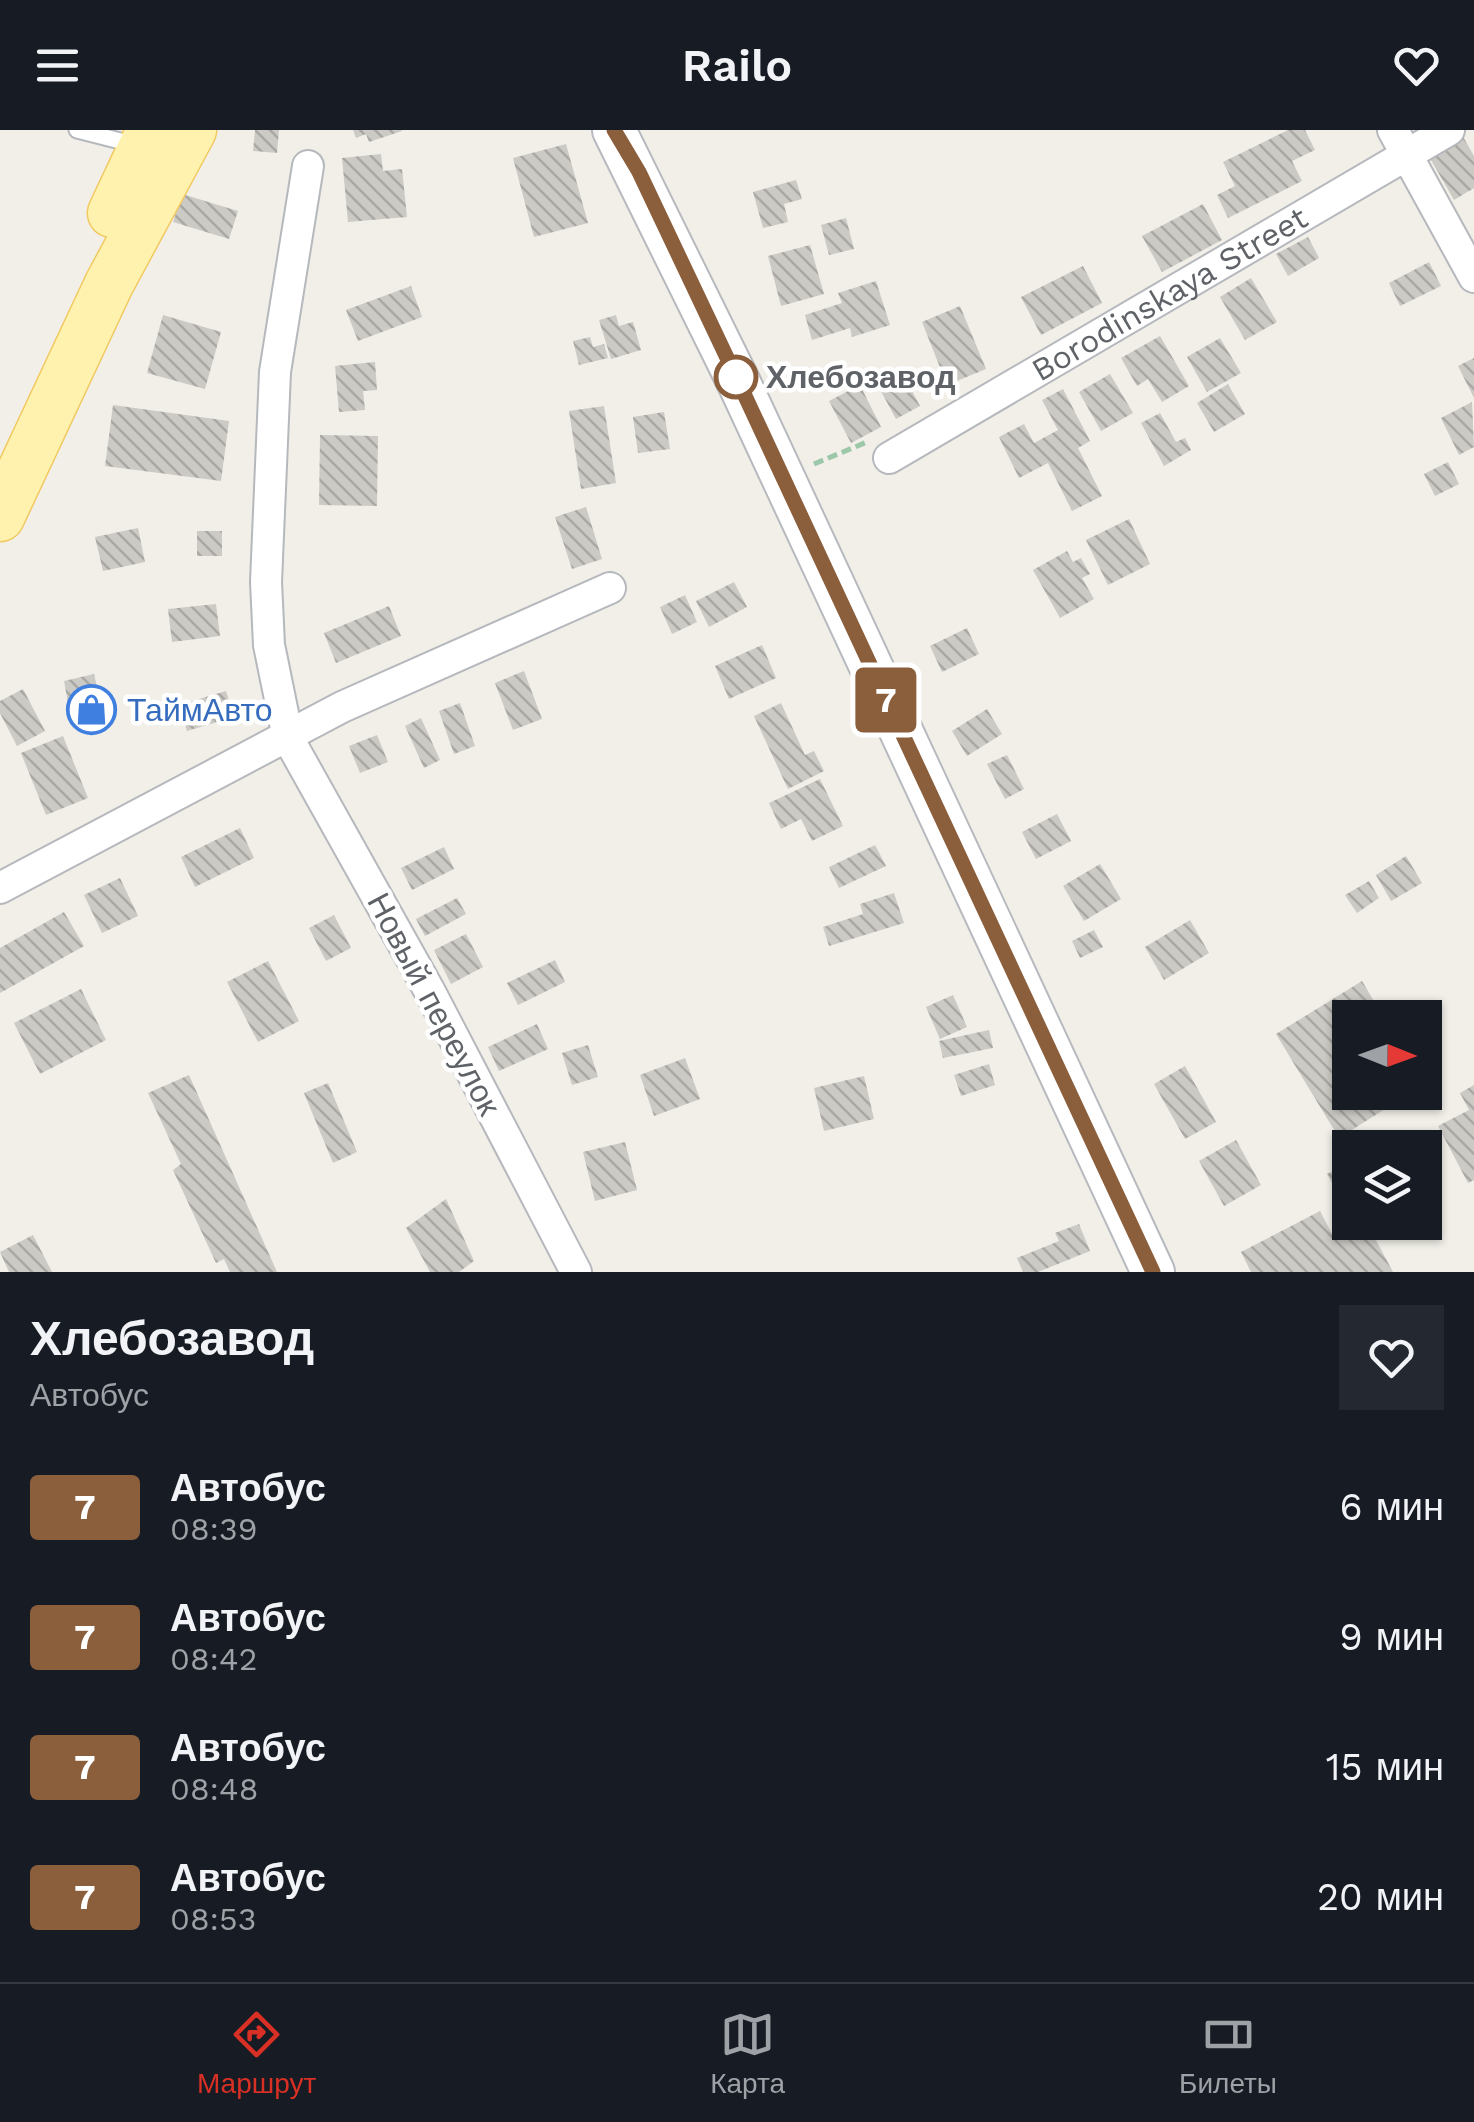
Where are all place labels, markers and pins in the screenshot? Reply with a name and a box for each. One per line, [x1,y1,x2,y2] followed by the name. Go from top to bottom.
[715,356,757,398] marker: Хлебозавод
[766,358,955,396] place label: Хлебозавод
[66,684,118,736] shop icon: ТаймАвто
[127,691,273,729] place label: ТаймАвто

